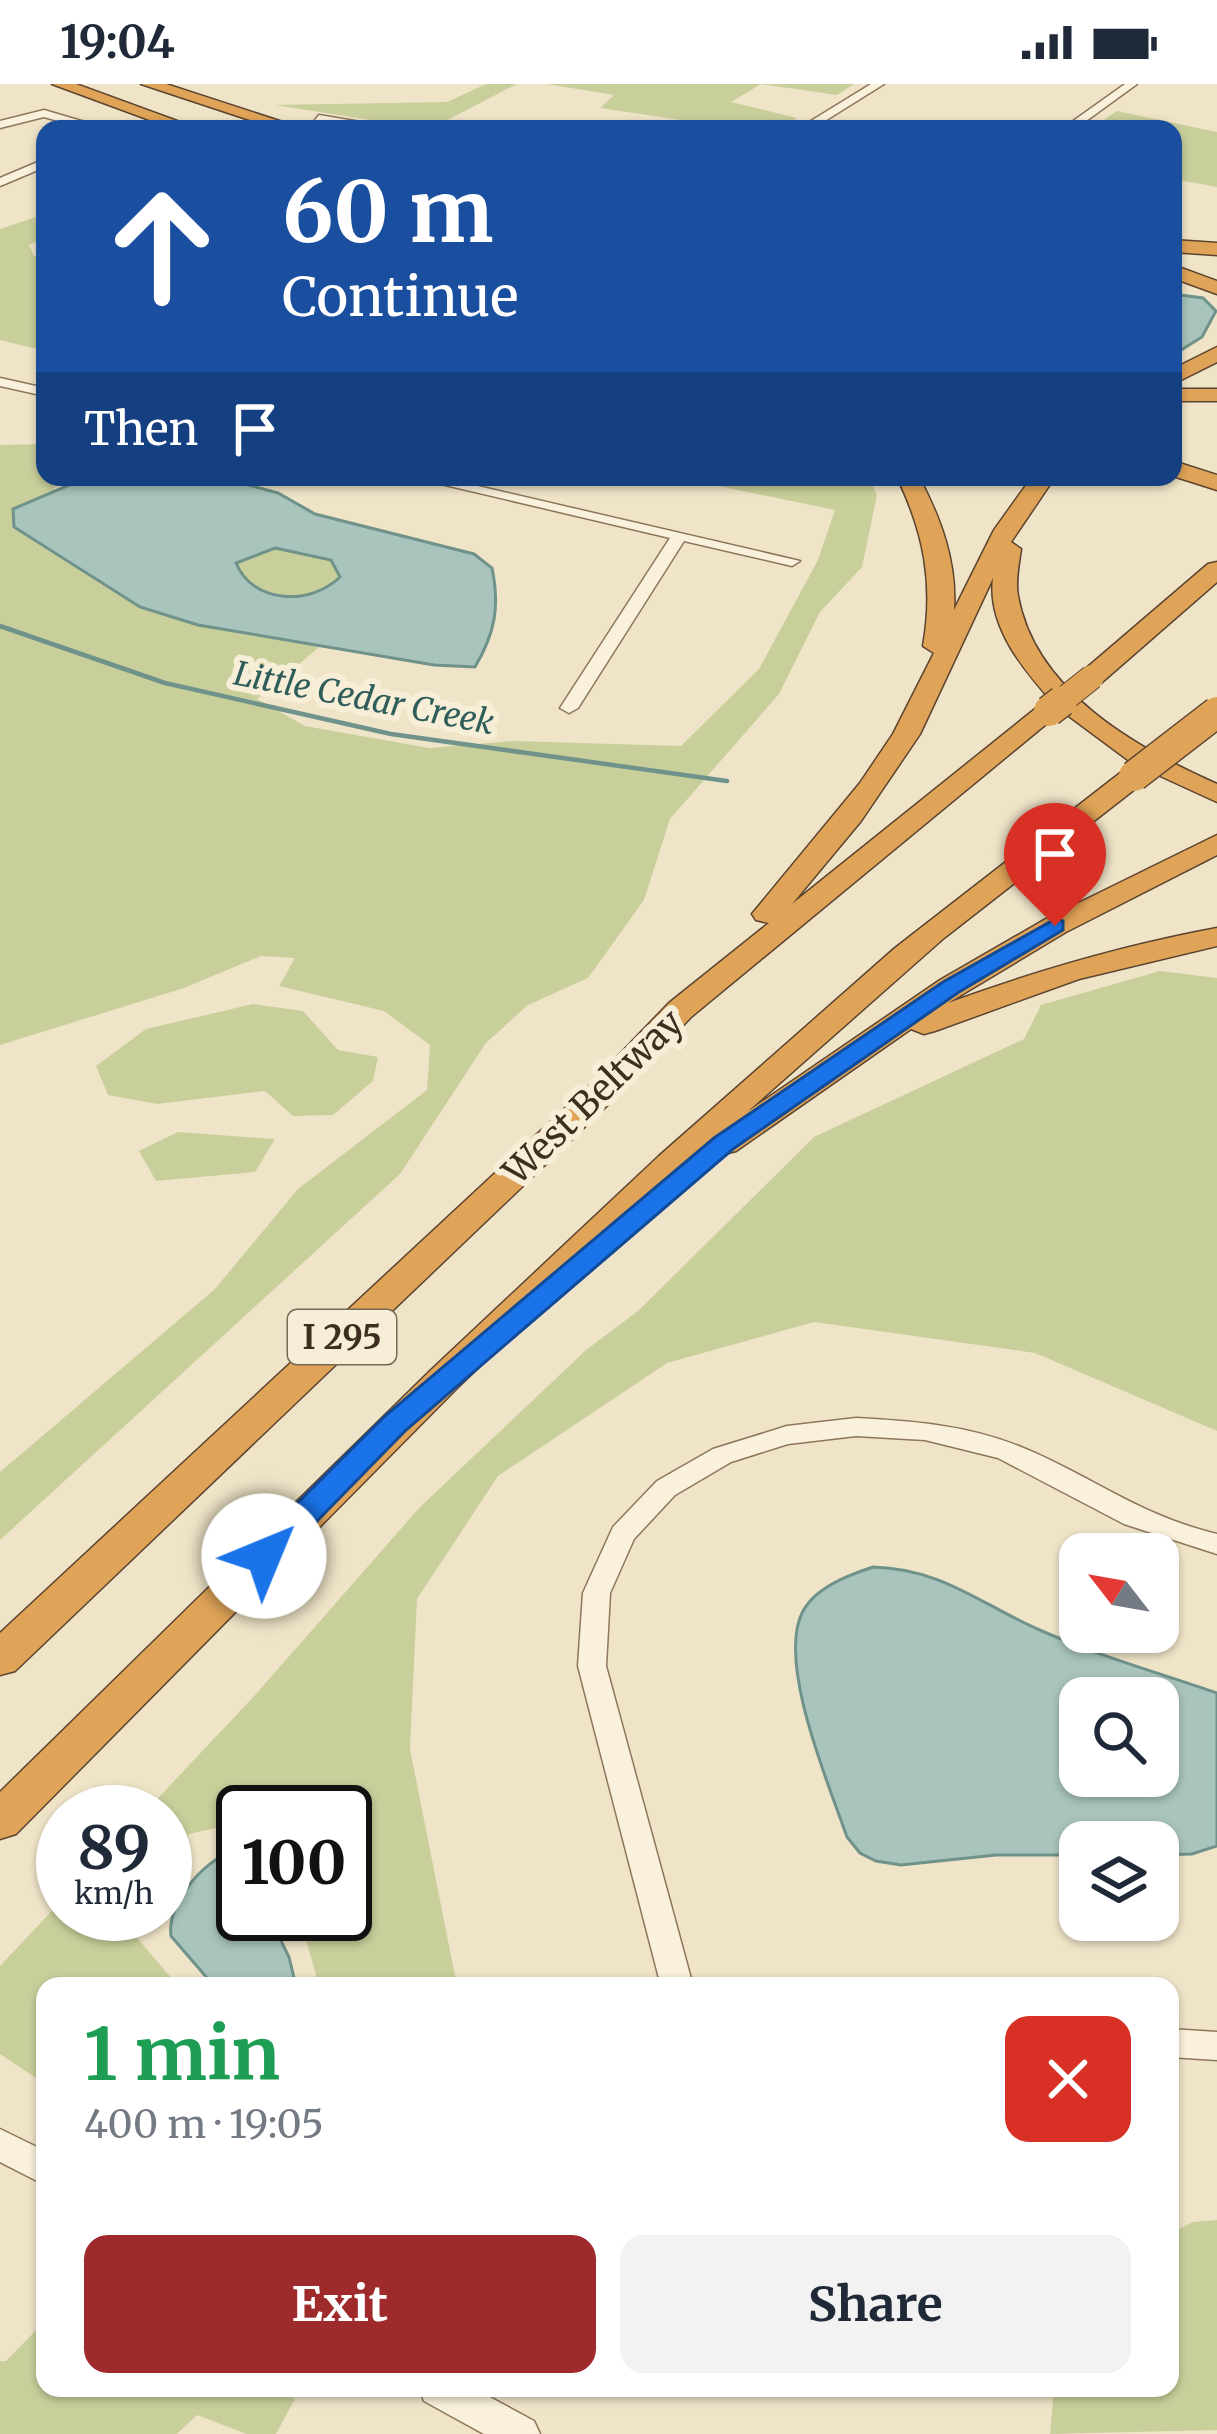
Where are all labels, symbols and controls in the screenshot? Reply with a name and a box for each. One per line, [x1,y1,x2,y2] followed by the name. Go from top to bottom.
[60,14,175,70] text: 19:04
[282,159,493,265] text: 60 m
[84,168,240,324] icon: ahead
[282,263,518,331] text: Continue
[222,396,288,462] icon: arrive
[84,401,198,457] text: Then
[230,653,498,743] water label: Little Cedar Creek
[1004,803,1106,926] pin
[1022,821,1088,887] icon: arrive
[493,1000,692,1195] street label: West Beltway
[288,1310,396,1364] road number: I 295
[201,1493,327,1619] position arrow
[1059,1533,1179,1653] north arrow
[1059,1533,1179,1941] map controls
[1059,1677,1179,1797] button: search
[216,1785,372,1941] speed limit sign: 100
[77,1810,151,1885] text: 89
[1059,1821,1179,1941] button: layers
[74,1874,154,1912] text: km/h
[84,2009,280,2100] text: 1 min
[1005,2016,1131,2142] button: close
[84,2100,324,2149] text: 400 m · 19:05
[84,2235,596,2373] button: Exit
[620,2235,1131,2373] button: Share

